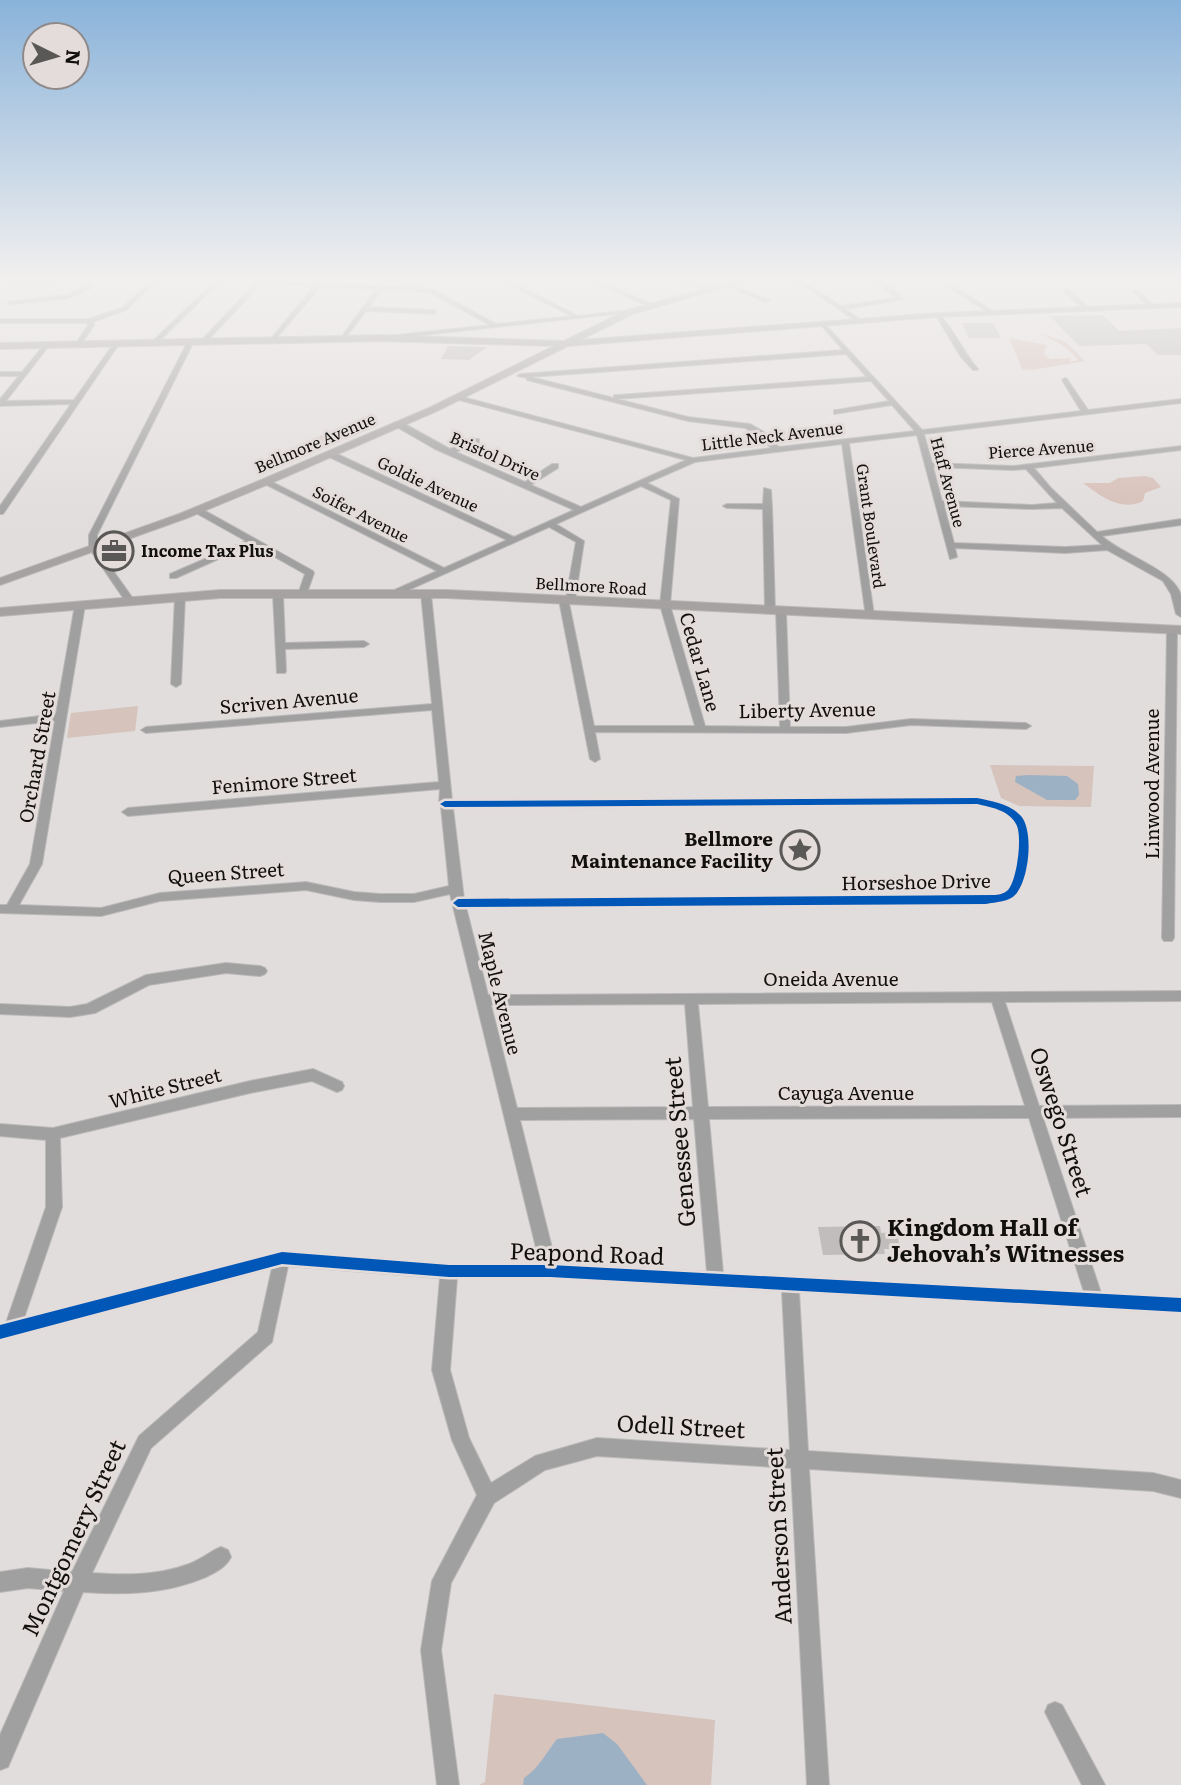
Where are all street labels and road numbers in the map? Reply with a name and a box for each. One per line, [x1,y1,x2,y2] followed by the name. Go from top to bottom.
[251,406,379,478] street label: Bellmore Avenue
[700,414,844,456] street label: Little Neck Avenue
[446,424,544,486] street label: Bristol Drive
[987,432,1095,464] street label: Pierce Avenue
[925,434,973,530] street label: Haff Avenue
[374,449,483,517] street label: Goldie Avenue
[851,462,893,590] street label: Grant Boulevard
[309,478,414,548] street label: Soifer Avenue
[535,570,648,600] street label: Bellmore Road
[673,609,729,715] street label: Cedar Lane
[218,680,360,720] street label: Scriven Avenue
[11,688,61,825] street label: Orchard Street
[738,694,876,724] street label: Liberty Avenue
[1137,708,1165,859] street label: Linwood Avenue
[210,760,358,800] street label: Fenimore Street
[167,854,285,890] street label: Queen Street
[841,866,991,896] street label: Horseshoe Drive
[472,928,530,1058] street label: Maple Avenue
[763,964,899,992] street label: Oneida Avenue
[1023,1042,1103,1201] street label: Oswego Street
[654,1055,702,1229] street label: Genessee Street
[106,1059,224,1114] street label: White Street
[778,1078,914,1106] street label: Cayuga Avenue
[509,1232,665,1272] street label: Peapond Road
[616,1405,747,1445] street label: Odell Street
[12,1432,133,1641] street label: Montgomery Street
[755,1446,799,1625] street label: Anderson Street

